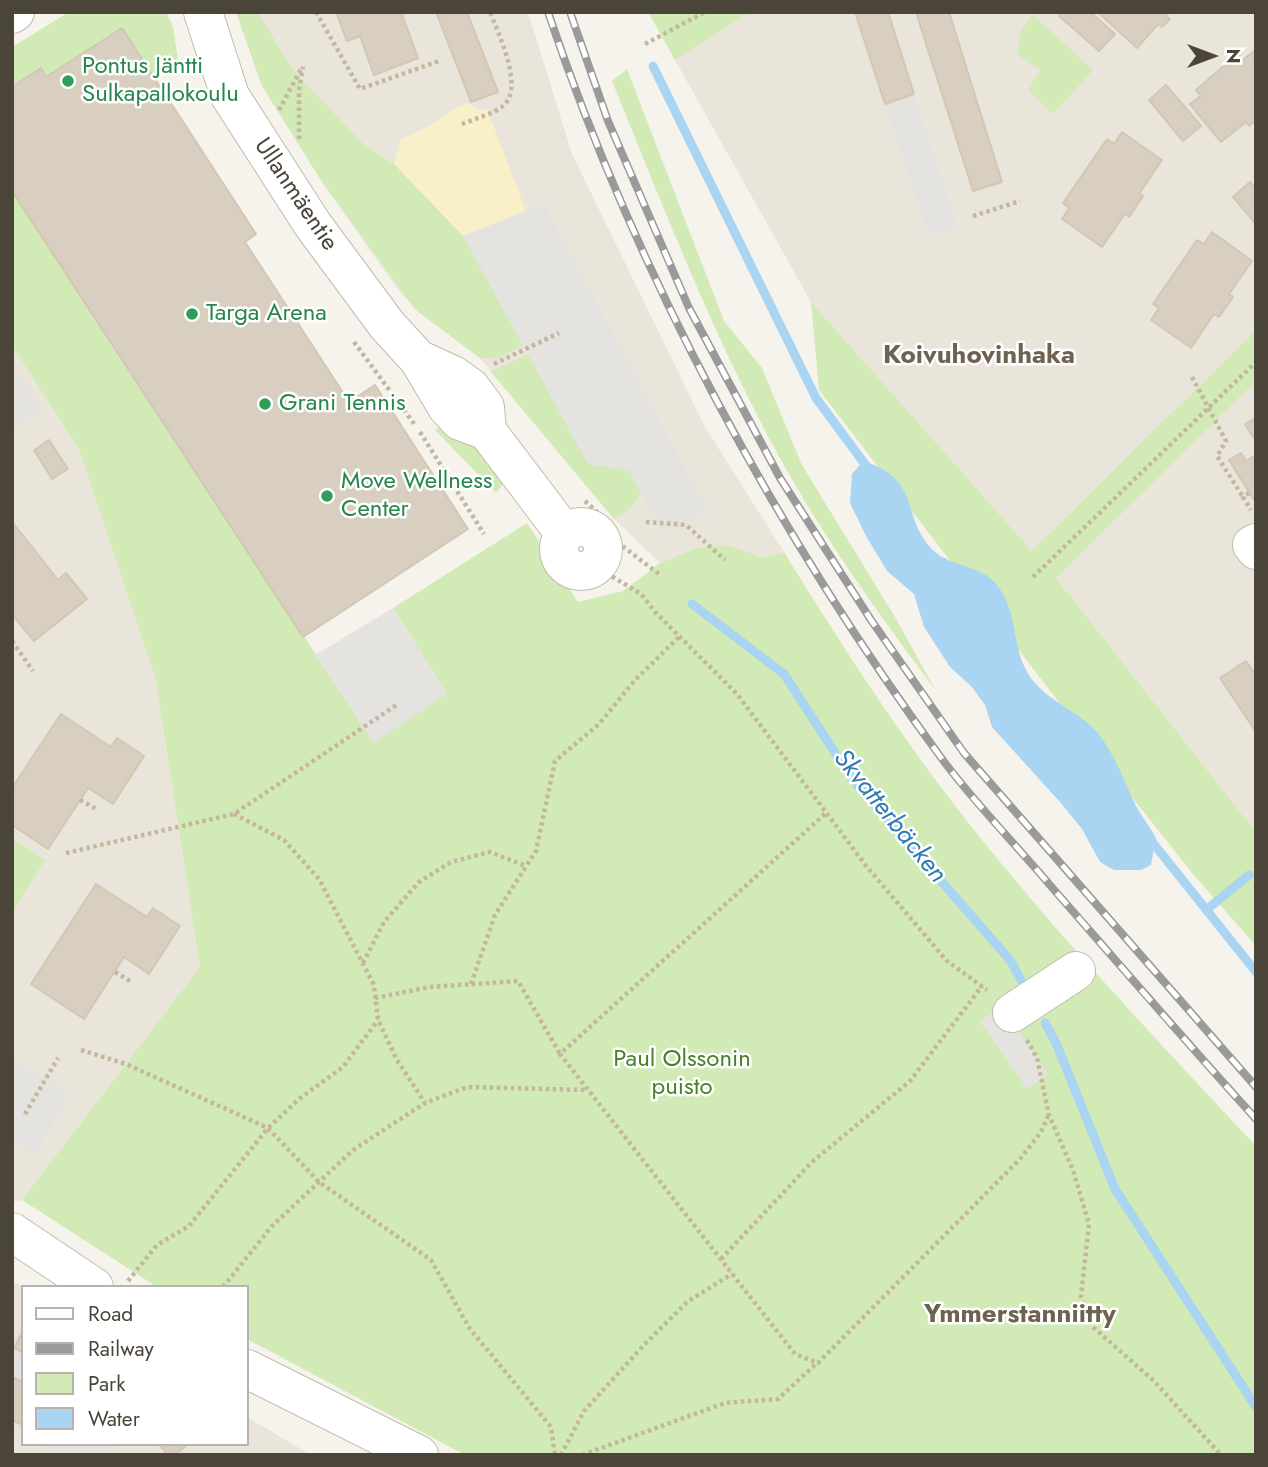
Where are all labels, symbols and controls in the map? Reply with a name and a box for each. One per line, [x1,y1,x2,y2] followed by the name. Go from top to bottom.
[1177,21,1247,91] north arrow
[1220,48,1247,64] text: N
[82,53,239,109] place label: Pontus Jäntti Sulkapallokoulu
[60,73,76,89] marker: Pontus Jäntti Sulkapallokoulu
[247,133,343,257] street label: Ullanmäentie
[206,300,327,328] place label: Targa Arena
[184,306,200,322] marker: Targa Arena
[883,341,1075,373] district label: Koivuhovinhaka
[279,390,406,418] place label: Grani Tennis
[257,396,273,412] marker: Grani Tennis
[341,468,492,524] place label: Move Wellness Center
[319,488,335,504] marker: Move Wellness Center
[826,744,952,890] water label: Skvatterbäcken
[613,1046,751,1102] park label: Paul Olssonin puisto
[21,1285,248,1446] legend
[88,1299,133,1329] text: Road
[924,1300,1116,1332] district label: Ymmerstanniitty
[88,1334,154,1364] text: Railway
[88,1369,125,1399] text: Park
[88,1404,140,1434] text: Water

